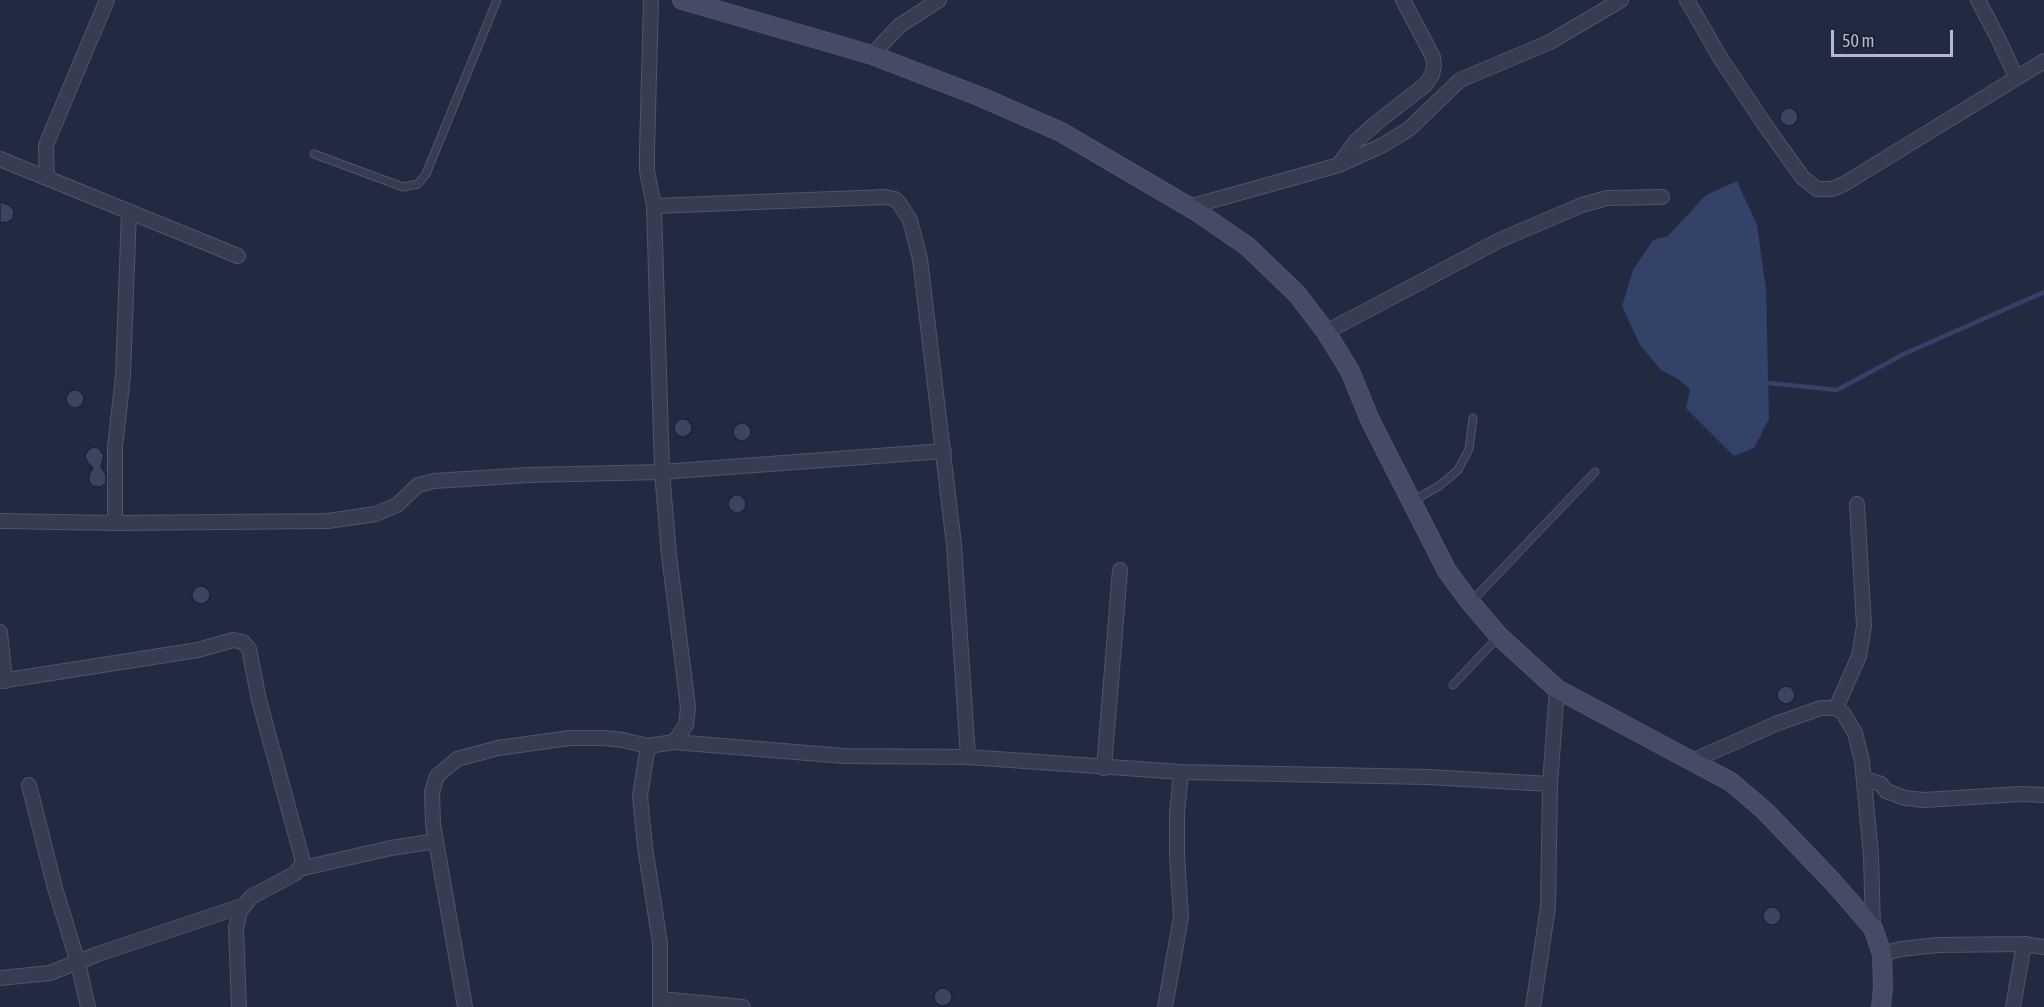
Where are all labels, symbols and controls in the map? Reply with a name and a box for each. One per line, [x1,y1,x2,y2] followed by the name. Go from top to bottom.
[1834,18,1956,56] scale bar
[1842,30,1874,51] text: 50 m

